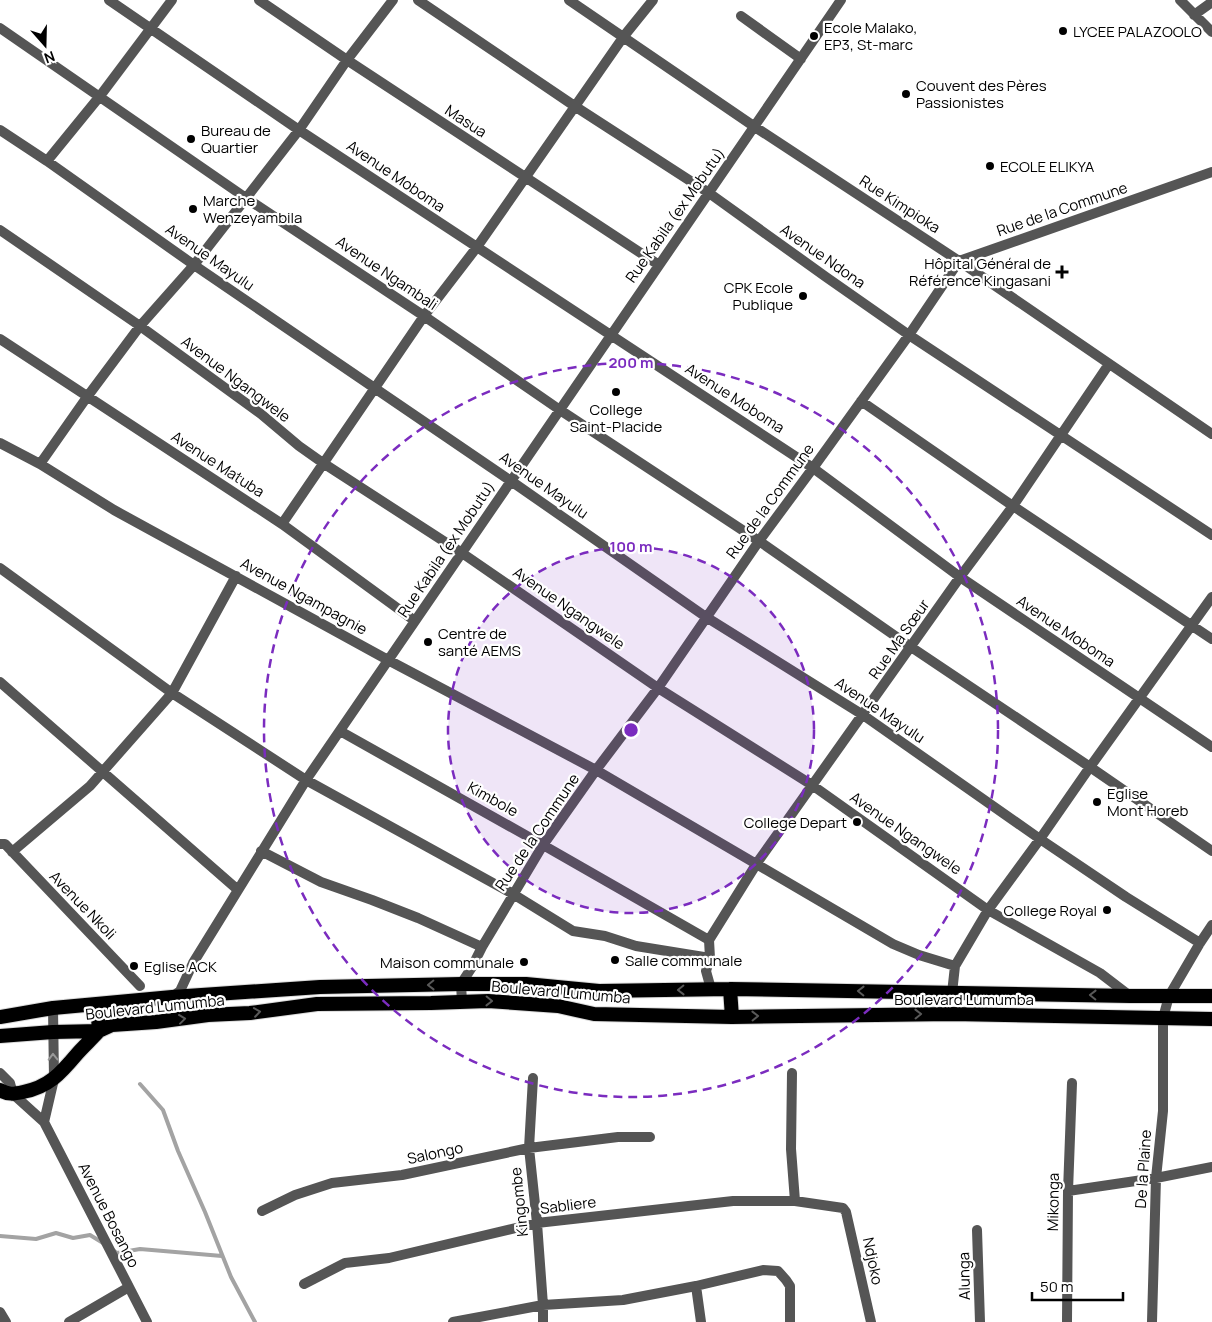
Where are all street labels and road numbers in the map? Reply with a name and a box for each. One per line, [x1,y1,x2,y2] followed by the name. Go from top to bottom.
[441,100,491,142] street label: Masua
[343,135,449,217] street label: Avenue Moboma
[620,143,730,287] street label: Rue Kabila (ex Mobutu)
[856,170,944,238] street label: Rue Kimpioka
[994,177,1130,241] street label: Rue de la Commune
[161,219,259,295] street label: Avenue Mayulu
[776,219,870,293] street label: Avenue Ndona
[332,231,442,315] street label: Avenue Ngambali
[177,331,295,427] street label: Avenue Ngangwele
[681,358,789,438] street label: Avenue Moboma
[167,426,269,502] street label: Avenue Matuba
[721,439,819,563] street label: Rue de la Commune
[495,447,593,523] street label: Avenue Mayulu
[392,477,500,621] street label: Rue Kabila (ex Mobutu)
[237,552,371,640] street label: Avenue Ngampagnie
[509,562,629,655] street label: Avenue Ngangwele
[1013,590,1119,672] street label: Avenue Moboma
[864,594,935,683] street label: Rue Ma Sœur
[831,672,929,748] street label: Avenue Mayulu
[490,769,584,895] street label: Rue de la Commune
[464,776,522,822] street label: Kimbole
[846,787,966,880] street label: Avenue Ngangwele
[45,866,121,944] street label: Avenue Nkoli
[490,975,632,1009] street label: Boulevard Lumumba
[84,989,226,1025] street label: Boulevard Lumumba
[894,989,1034,1010] street label: Boulevard Lumumba
[1130,1129,1156,1209] street label: De la Plaine
[405,1137,465,1169] street label: Salongo
[73,1159,145,1271] street label: Avenue Bosango
[505,1166,533,1238] street label: Kingombe
[1042,1173,1064,1231] street label: Mikonga
[539,1191,597,1219] street label: Sabliere
[858,1235,888,1287] street label: Ndjoko
[953,1252,975,1300] street label: Alunga

